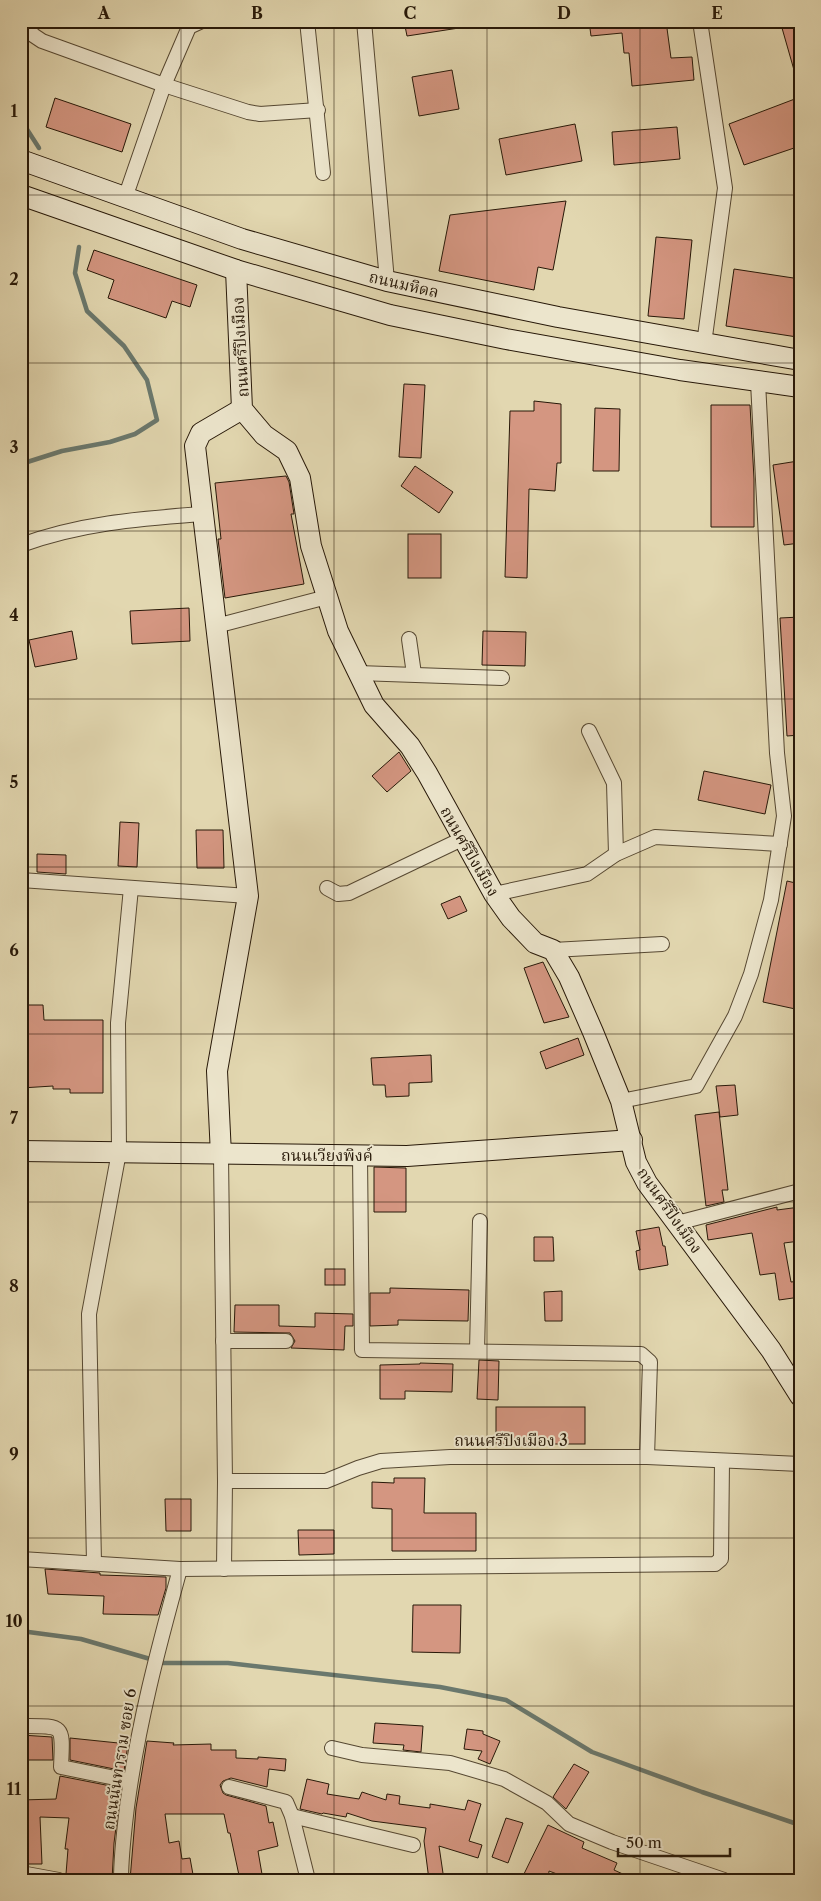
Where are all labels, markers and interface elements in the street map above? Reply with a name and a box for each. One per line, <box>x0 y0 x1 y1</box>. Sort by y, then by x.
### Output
text: A <box>97 3 111 23</box>
text: B <box>251 3 263 23</box>
text: C <box>404 3 416 23</box>
text: D <box>557 3 571 23</box>
text: E <box>711 3 723 23</box>
text: 1 <box>10 101 18 121</box>
street label: ถนนมหิดล <box>367 266 441 302</box>
text: 2 <box>9 269 19 289</box>
street label: ถนนศรีปิงเมือง <box>227 296 253 398</box>
text: 3 <box>9 437 19 457</box>
text: 4 <box>9 605 19 625</box>
text: 5 <box>10 772 19 792</box>
street label: ถนนศรีปิงเมือง <box>436 802 504 900</box>
text: 6 <box>9 940 19 960</box>
text: 7 <box>10 1108 19 1128</box>
street label: ถนนเวียงพิงค์ <box>281 1145 373 1165</box>
street label: ถนนศรีปิงเมือง <box>633 1163 707 1257</box>
text: 8 <box>9 1276 19 1296</box>
street label: ถนนศรีปิงเมือง 3 <box>454 1430 568 1450</box>
text: 9 <box>9 1444 19 1464</box>
text: 10 <box>5 1611 23 1631</box>
street label: ถนนนันทาราม ซอย 6 <box>98 1687 140 1831</box>
text: 11 <box>7 1779 22 1799</box>
scale bar <box>618 1826 731 1858</box>
text: 50 m <box>626 1833 662 1852</box>

